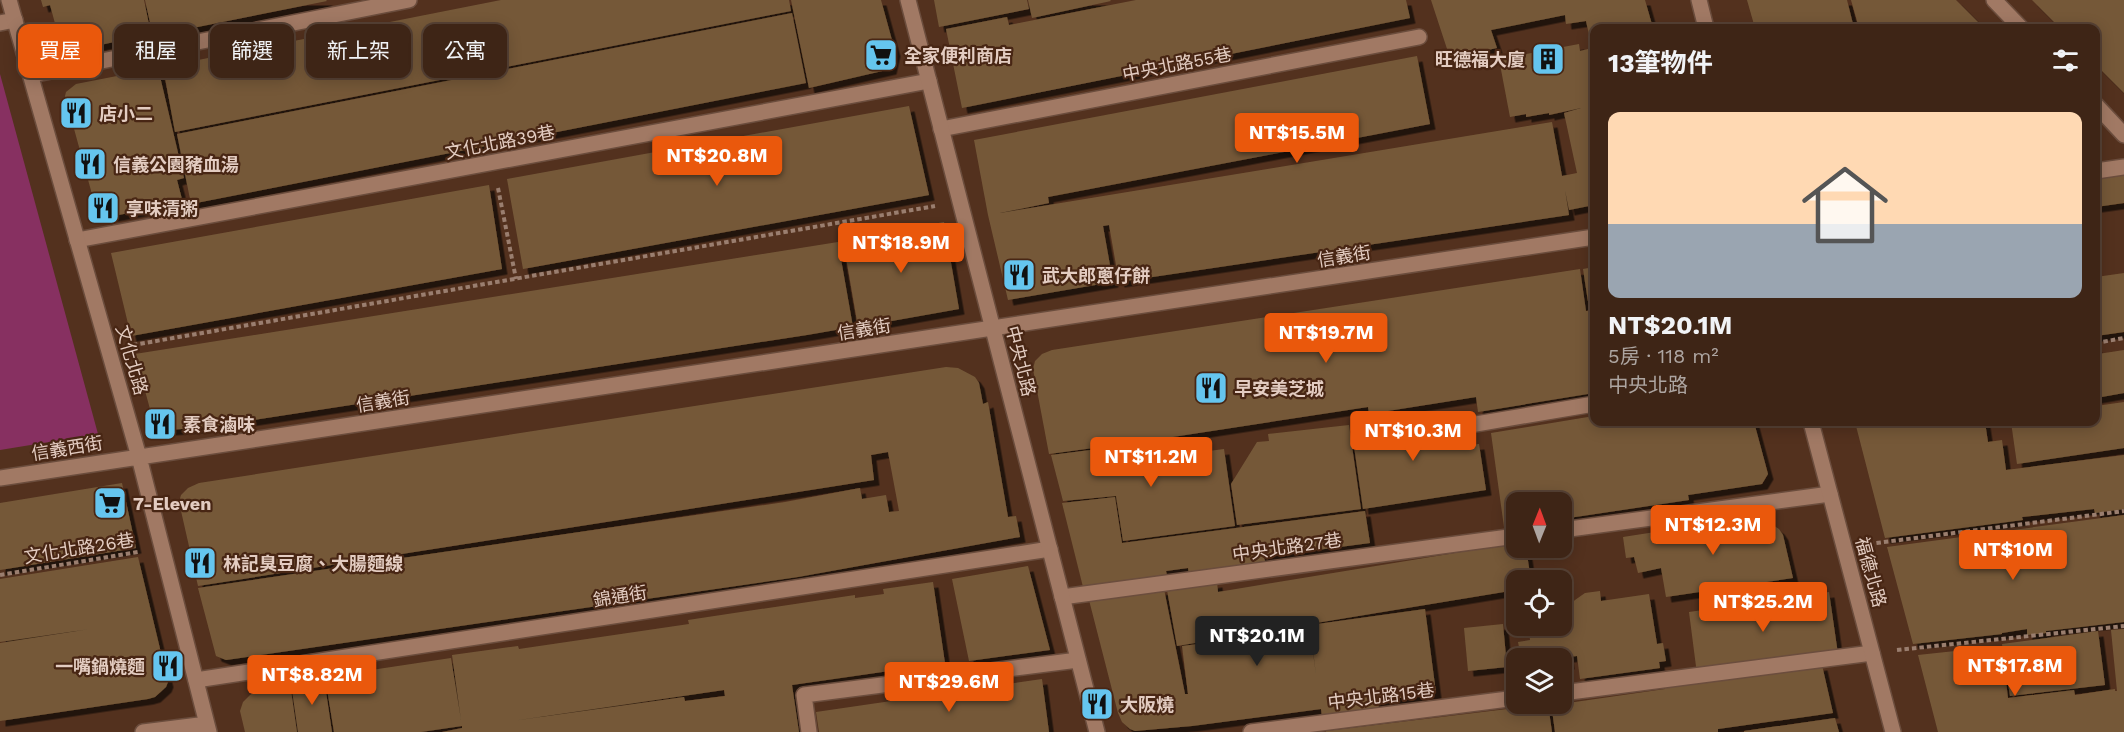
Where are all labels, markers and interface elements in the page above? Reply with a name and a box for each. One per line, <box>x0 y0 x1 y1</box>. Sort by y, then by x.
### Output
chip: 買屋 <box>18 24 102 78</box>
chip: 租屋 <box>114 24 198 78</box>
chip: 篩選 <box>210 24 294 78</box>
chip: 新上架 <box>306 24 411 78</box>
chip: 公寓 <box>423 24 507 78</box>
supermarket icon: 全家便利商店 <box>863 37 899 73</box>
building icon: 旺德福大廈 <box>1530 41 1566 77</box>
street label: 中央北路55巷 <box>1121 43 1233 85</box>
icon: filters <box>2049 44 2082 77</box>
place label: 全家便利商店 <box>904 45 1012 66</box>
text: 13筆物件 <box>1608 48 1713 78</box>
place label: 旺德福大廈 <box>1435 49 1525 70</box>
restaurant icon: 店小二 <box>58 95 94 131</box>
place label: 店小二 <box>99 103 153 124</box>
pin: NT$15.5M <box>1235 113 1359 164</box>
text: NT$15.5M <box>1249 120 1345 144</box>
street label: 文化北路39巷 <box>443 121 557 163</box>
pin: NT$20.8M <box>655 136 779 187</box>
text: NT$20.8M <box>666 143 768 167</box>
restaurant icon: 信義公園豬血湯 <box>72 146 108 182</box>
icon: home <box>1791 151 1899 259</box>
place label: 信義公園豬血湯 <box>113 154 239 175</box>
restaurant icon: 享味清粥 <box>85 190 121 226</box>
place label: 享味清粥 <box>126 198 198 219</box>
pin: NT$18.9M <box>839 223 963 274</box>
text: NT$18.9M <box>852 230 950 254</box>
street label: 信義街 <box>1316 241 1372 271</box>
restaurant icon: 武大郎蔥仔餅 <box>1001 257 1037 293</box>
place label: 武大郎蔥仔餅 <box>1042 265 1150 286</box>
text: NT$20.1M <box>1608 310 1732 340</box>
pin: NT$19.7M <box>1264 313 1388 364</box>
street label: 信義街 <box>836 314 892 344</box>
text: NT$19.7M <box>1278 320 1374 344</box>
street label: 文化北路 <box>112 323 152 397</box>
street label: 中央北路 <box>1002 324 1040 398</box>
text: 5房 · 118 m² <box>1608 344 1719 368</box>
restaurant icon: 早安美芝城 <box>1193 370 1229 406</box>
text: 中央北路 <box>1608 373 1688 397</box>
place label: 早安美芝城 <box>1234 378 1324 399</box>
street label: 信義街 <box>355 386 411 416</box>
restaurant icon: 素食滷味 <box>142 406 178 442</box>
pin: NT$10.3M <box>1351 411 1475 462</box>
place label: 素食滷味 <box>183 414 255 435</box>
text: NT$10.3M <box>1364 418 1462 442</box>
street label: 信義西街 <box>30 432 104 464</box>
pin: NT$11.2M <box>1089 437 1213 488</box>
text: NT$11.2M <box>1104 444 1198 468</box>
supermarket icon: 7-Eleven <box>92 485 128 521</box>
north arrow <box>1506 492 1572 558</box>
map controls <box>1506 492 1572 714</box>
place label: 7-Eleven <box>133 493 211 514</box>
pin: NT$12.3M <box>1651 505 1775 556</box>
text: NT$12.3M <box>1665 512 1761 536</box>
street label: 文化北路26巷 <box>22 529 136 567</box>
street label: 中央北路27巷 <box>1231 529 1343 565</box>
pin: NT$10M <box>1964 530 2062 581</box>
street label: 福德北路 <box>1852 535 1890 609</box>
text: NT$10M <box>1973 537 2053 561</box>
restaurant icon: 林記臭豆腐、大腸麵線 <box>182 545 218 581</box>
place label: 林記臭豆腐、大腸麵線 <box>223 553 403 574</box>
button: locate <box>1506 570 1572 636</box>
street label: 錦通街 <box>592 581 648 611</box>
pin: NT$25.2M <box>1701 582 1825 633</box>
text: NT$25.2M <box>1713 589 1813 613</box>
pin: NT$20.1M <box>1195 616 1319 667</box>
text: NT$20.1M <box>1209 623 1305 647</box>
pin: NT$17.8M <box>1953 646 2077 697</box>
restaurant icon: 一嘴鍋燒麵 <box>150 648 186 684</box>
button: layers <box>1506 648 1572 714</box>
text: NT$17.8M <box>1967 653 2063 677</box>
pin: NT$8.82M <box>250 655 374 706</box>
place label: 一嘴鍋燒麵 <box>55 656 145 677</box>
text: NT$8.82M <box>261 662 363 686</box>
pin: NT$29.6M <box>887 662 1011 713</box>
text: NT$29.6M <box>899 669 999 693</box>
street label: 中央北路15巷 <box>1326 679 1436 713</box>
restaurant icon: 大阪燒 <box>1079 686 1115 722</box>
place label: 大阪燒 <box>1120 694 1174 715</box>

